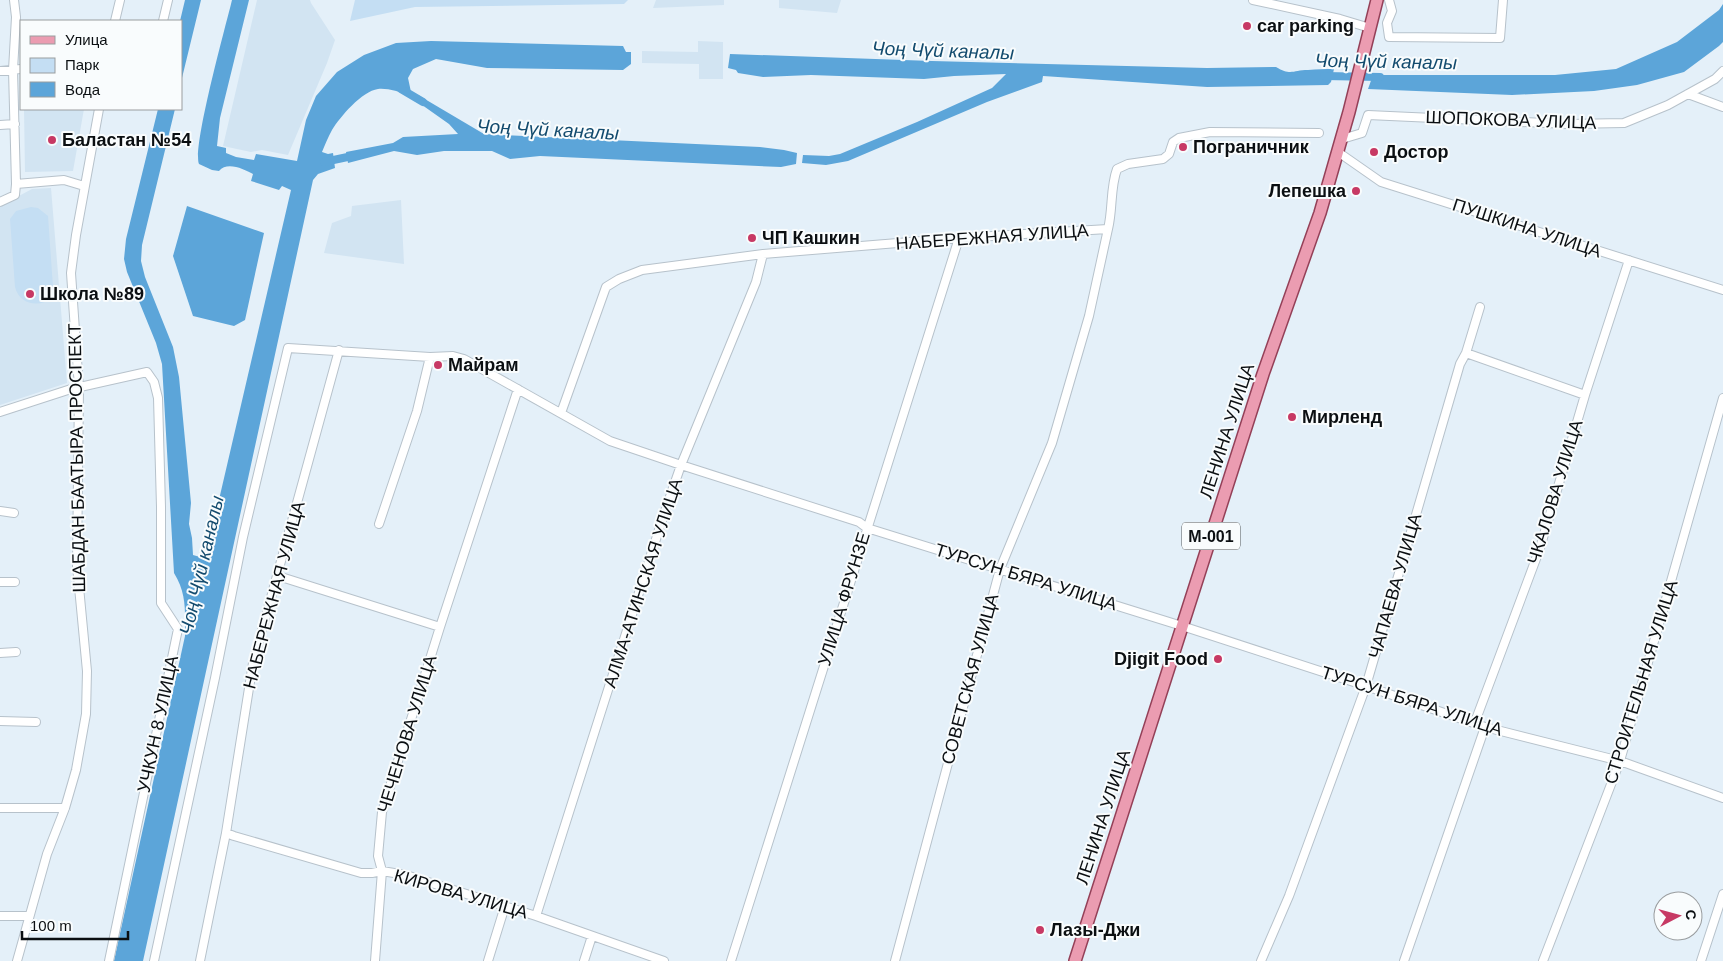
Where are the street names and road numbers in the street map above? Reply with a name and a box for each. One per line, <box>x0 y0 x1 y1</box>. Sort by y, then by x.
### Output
street label: ШОПОКОВА УЛИЦА <box>1425 107 1597 133</box>
street label: ПУШКИНА УЛИЦА <box>1450 195 1604 261</box>
street label: НАБЕРЕЖНАЯ УЛИЦА <box>895 220 1089 254</box>
street label: ШАБДАН БААТЫРА ПРОСПЕКТ <box>65 323 89 593</box>
street label: ЛЕНИНА УЛИЦА <box>1196 361 1258 501</box>
street label: ЧКАЛОВА УЛИЦА <box>1524 417 1586 567</box>
street label: АЛМА-АТИНСКАЯ УЛИЦА <box>600 476 686 690</box>
street label: НАБЕРЕЖНАЯ УЛИЦА <box>239 499 309 691</box>
street label: ЧАПАЕВА УЛИЦА <box>1365 511 1425 661</box>
road number: М-001 <box>1182 522 1240 550</box>
street label: УЛИЦА ФРУНЗЕ <box>814 530 874 668</box>
street label: ТУРСУН БЯРА УЛИЦА <box>933 540 1119 614</box>
street label: СТРОИТЕЛЬНАЯ УЛИЦА <box>1600 577 1682 787</box>
street label: СОВЕТСКАЯ УЛИЦА <box>938 591 1002 767</box>
street label: ЧЕЧЕНОВА УЛИЦА <box>373 652 441 816</box>
street label: УЧКУН 8 УЛИЦА <box>134 654 182 794</box>
street label: ТУРСУН БЯРА УЛИЦА <box>1319 662 1505 740</box>
street label: ЛЕНИНА УЛИЦА <box>1072 747 1134 887</box>
street label: КИРОВА УЛИЦА <box>392 865 530 923</box>

